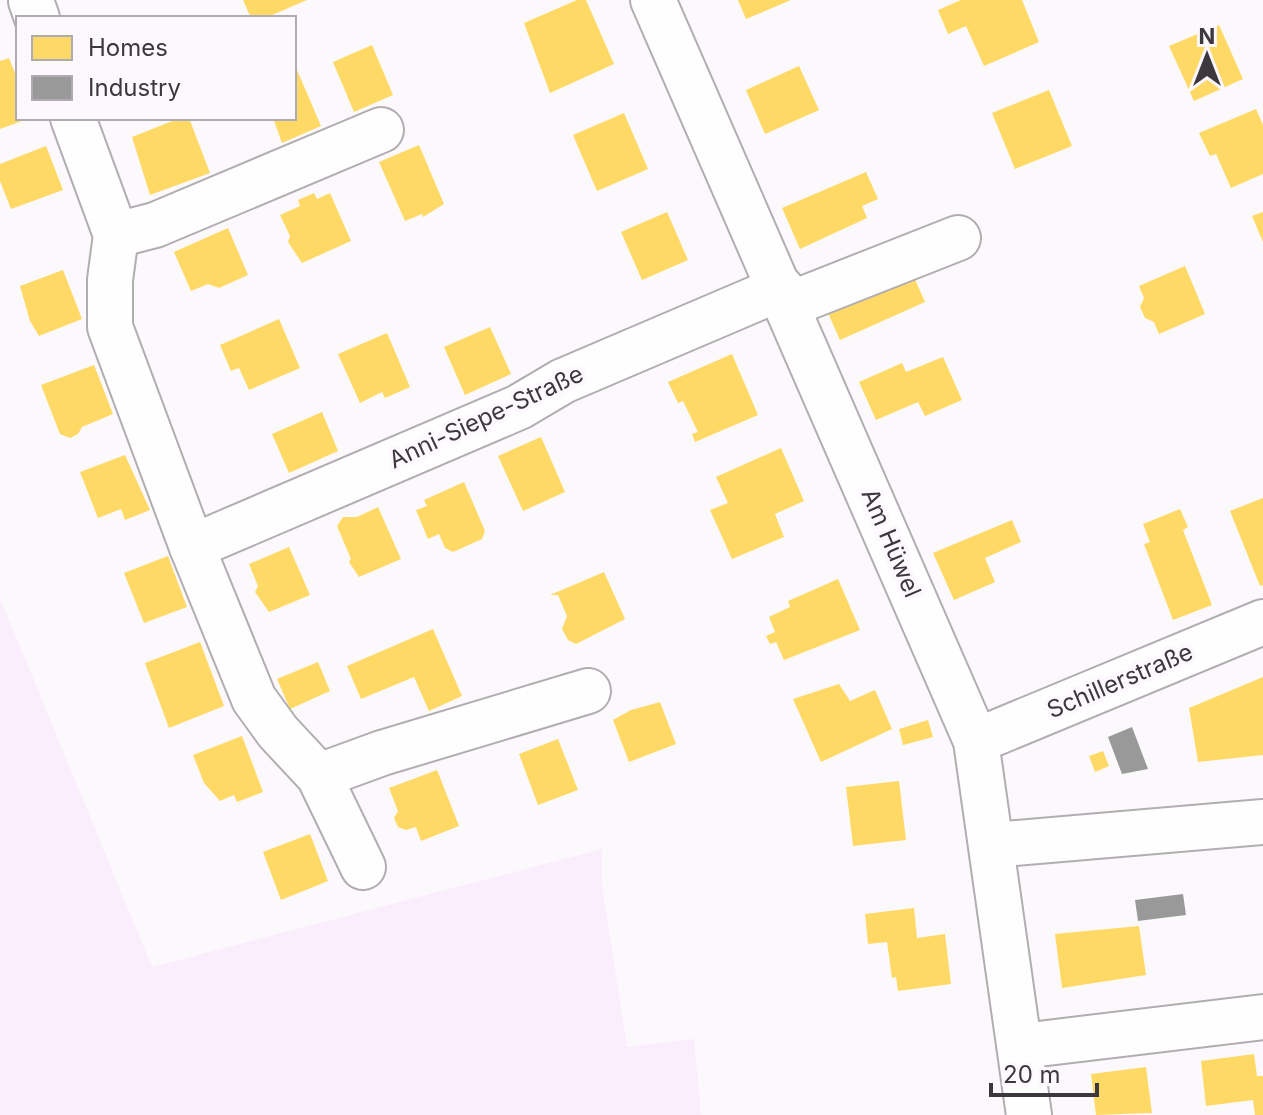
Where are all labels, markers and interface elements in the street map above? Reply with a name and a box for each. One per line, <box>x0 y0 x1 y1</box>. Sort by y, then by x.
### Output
legend <box>16 16 296 120</box>
north arrow <box>1167 16 1247 96</box>
text: N <box>1199 23 1215 49</box>
text: Homes <box>88 33 168 62</box>
text: Industry <box>88 73 181 102</box>
street label: Anni-Siepe-Straße <box>384 359 588 474</box>
street label: Am Hüwel <box>856 484 927 602</box>
street label: Schillerstraße <box>1043 637 1197 724</box>
scale bar <box>991 1047 1097 1097</box>
text: 20 m <box>1003 1060 1061 1089</box>

